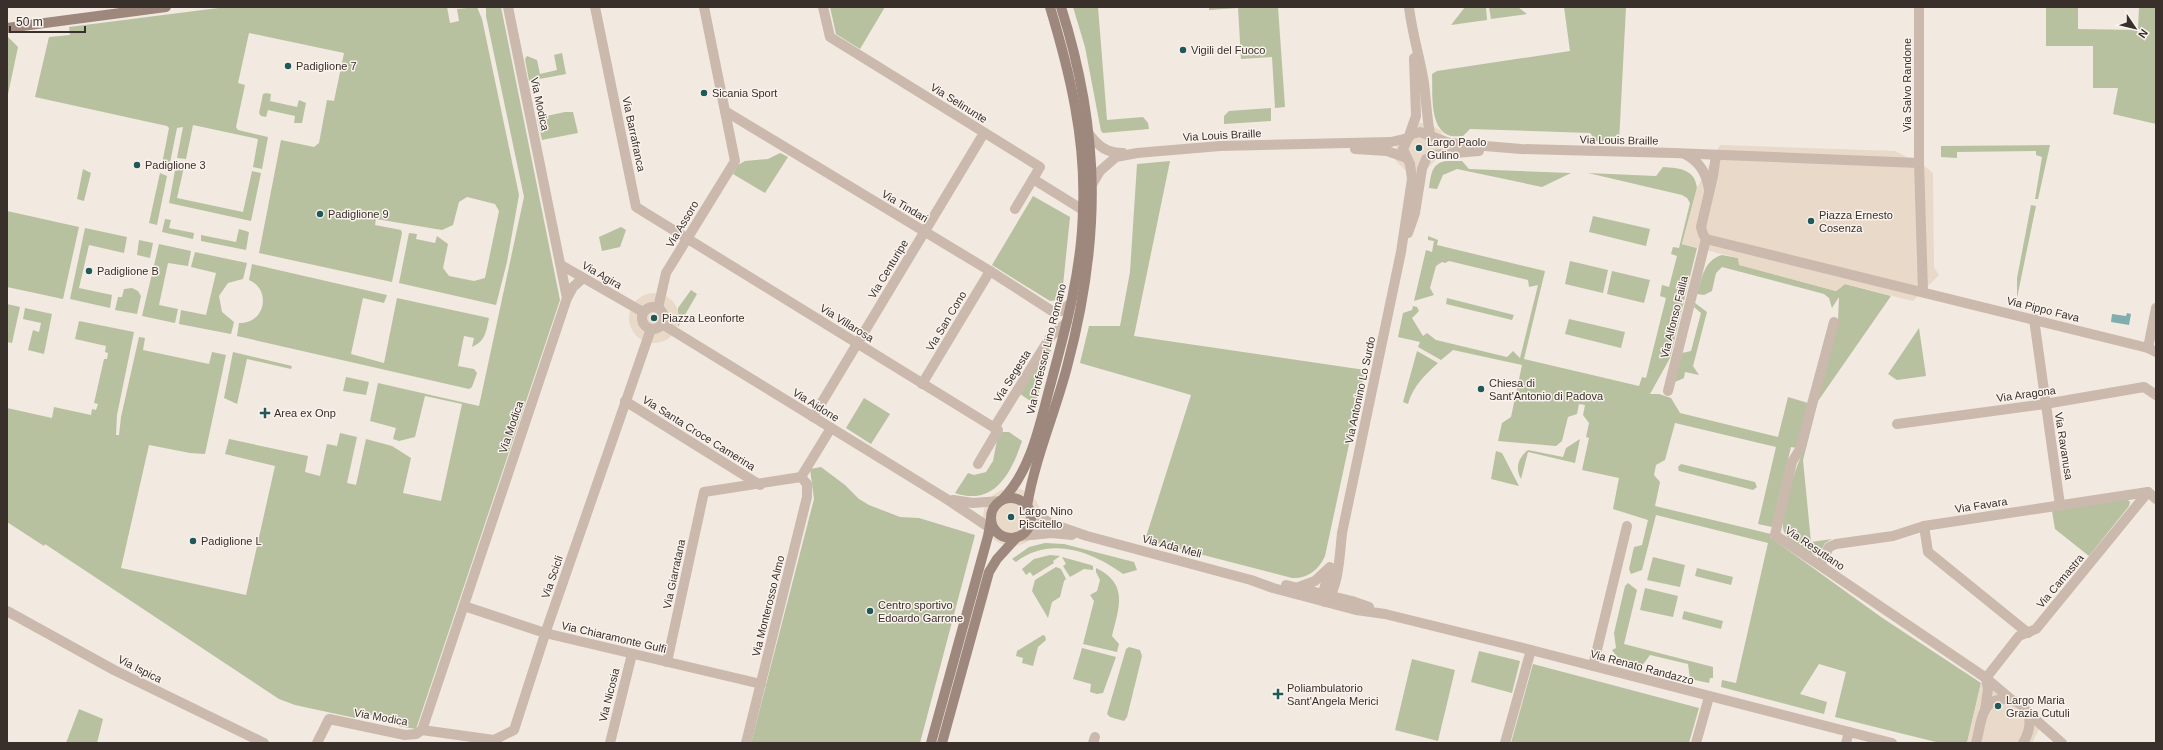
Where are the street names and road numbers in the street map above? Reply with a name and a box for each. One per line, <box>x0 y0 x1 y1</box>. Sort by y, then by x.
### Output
street label: Via Salvo Randone <box>1901 38 1913 132</box>
street label: Via Modica <box>528 76 552 133</box>
street label: Via Selinunte <box>928 81 990 125</box>
street label: Via Barrafranca <box>620 95 648 173</box>
street label: Via Louis Braille <box>1182 127 1262 143</box>
street label: Via Louis Braille <box>1580 133 1658 147</box>
street label: Via Tindari <box>880 188 930 224</box>
street label: Via Assoro <box>663 198 701 250</box>
street label: Via Centuripe <box>866 237 910 301</box>
street label: Via Agira <box>580 259 625 292</box>
street label: Via Alfonso Failla <box>1658 274 1690 359</box>
street label: Via Professor Lino Romano <box>1024 282 1068 416</box>
street label: Via San Cono <box>923 289 969 353</box>
street label: Via Pippo Fava <box>2005 294 2081 324</box>
street label: Via Villarosa <box>818 302 877 345</box>
street label: Via Antonino Lo Surdo <box>1343 335 1377 445</box>
street label: Via Segesta <box>991 347 1033 404</box>
street label: Via Aragona <box>1996 384 2057 404</box>
street label: Via Aidone <box>791 386 841 424</box>
street label: Via Santa Croce Camerina <box>640 393 758 473</box>
street label: Via Modica <box>497 399 526 455</box>
street label: Via Ravanusa <box>2053 411 2075 482</box>
street label: Via Favara <box>1954 495 2009 515</box>
street label: Via Resuttano <box>1783 524 1847 572</box>
street label: Via Ada Meli <box>1141 532 1203 560</box>
street label: Via Giarratana <box>661 537 687 610</box>
street label: Via Camastra <box>2034 551 2087 610</box>
street label: Via Scicli <box>539 554 565 600</box>
street label: Via Monterosso Almo <box>750 554 786 658</box>
street label: Via Chiaramonte Gulfi <box>560 619 668 655</box>
street label: Via Renato Randazzo <box>1589 647 1695 687</box>
street label: Via Ispica <box>116 653 165 686</box>
street label: Via Nicosia <box>597 666 622 723</box>
street label: Via Modica <box>353 706 410 728</box>

